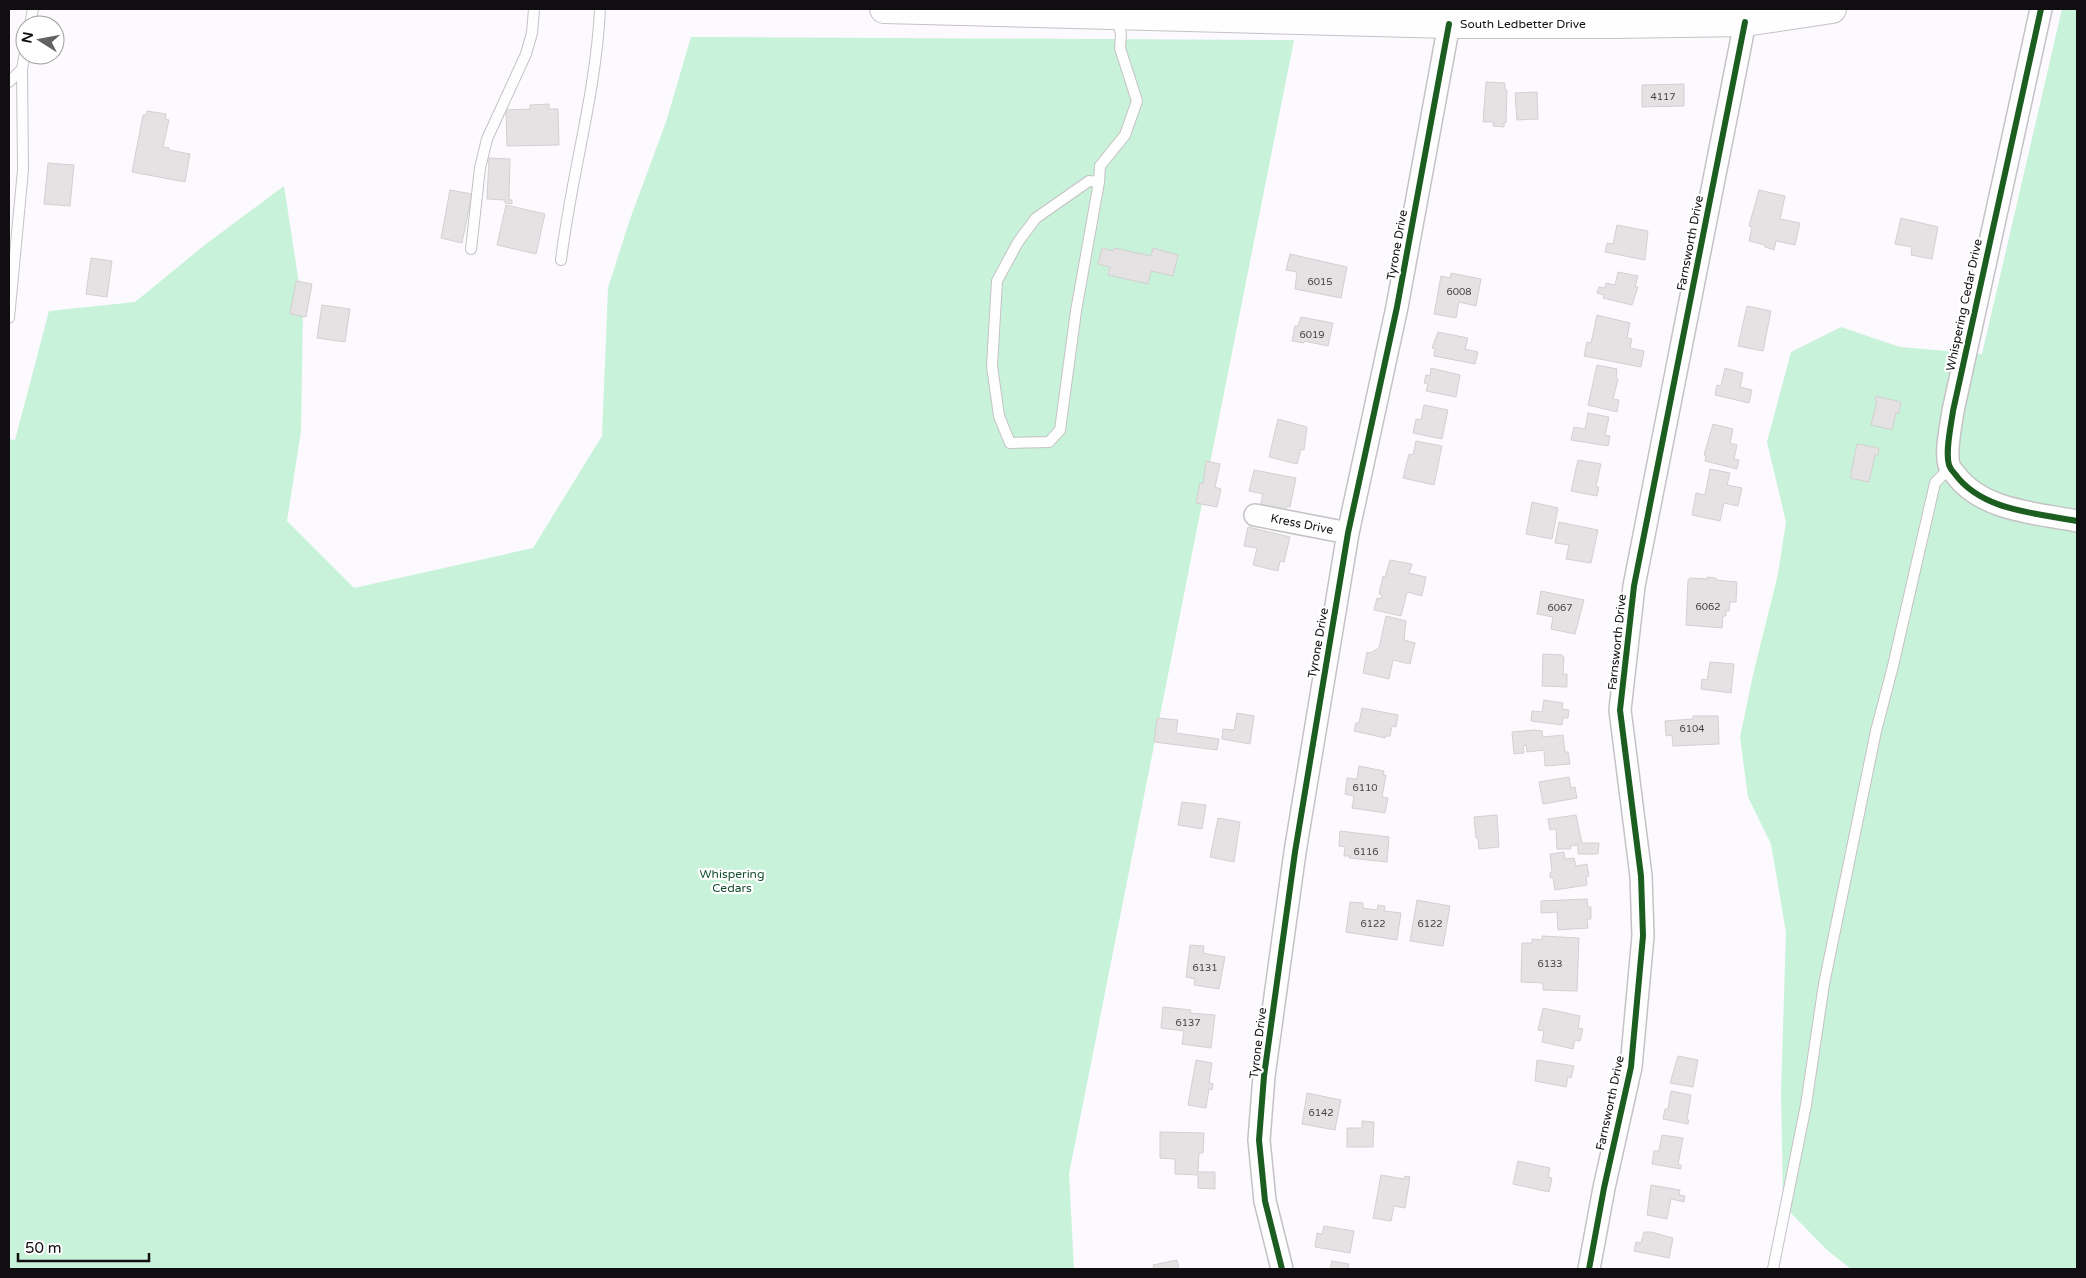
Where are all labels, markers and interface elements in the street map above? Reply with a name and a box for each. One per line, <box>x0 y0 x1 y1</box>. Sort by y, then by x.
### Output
north arrow <box>15 15 65 65</box>
street label: South Ledbetter Drive <box>1460 17 1586 31</box>
text: N <box>18 30 37 45</box>
house number: 4117 <box>1650 91 1676 103</box>
street label: Farnsworth Drive <box>1674 194 1706 292</box>
street label: Tyrone Drive <box>1384 208 1410 281</box>
street label: Whispering Cedar Drive <box>1943 237 1985 372</box>
house number: 6015 <box>1307 276 1333 288</box>
house number: 6008 <box>1446 286 1472 298</box>
house number: 6019 <box>1299 329 1325 341</box>
street label: Kress Drive <box>1270 511 1335 537</box>
street label: Farnsworth Drive <box>1605 593 1629 691</box>
house number: 6062 <box>1695 601 1721 613</box>
house number: 6067 <box>1547 602 1573 614</box>
street label: Tyrone Drive <box>1305 606 1331 679</box>
house number: 6104 <box>1679 723 1705 735</box>
house number: 6110 <box>1352 782 1378 794</box>
house number: 6116 <box>1353 846 1379 858</box>
park label: Whispering Cedars <box>699 867 765 895</box>
house number: 6122 <box>1360 918 1386 930</box>
house number: 6122 <box>1417 918 1443 930</box>
house number: 6133 <box>1537 958 1563 970</box>
house number: 6131 <box>1192 962 1218 974</box>
street label: Tyrone Drive <box>1247 1007 1269 1079</box>
house number: 6137 <box>1175 1017 1201 1029</box>
street label: Farnsworth Drive <box>1593 1054 1627 1152</box>
house number: 6142 <box>1308 1107 1334 1119</box>
scale bar <box>18 1230 149 1262</box>
text: 50 m <box>25 1239 62 1257</box>

